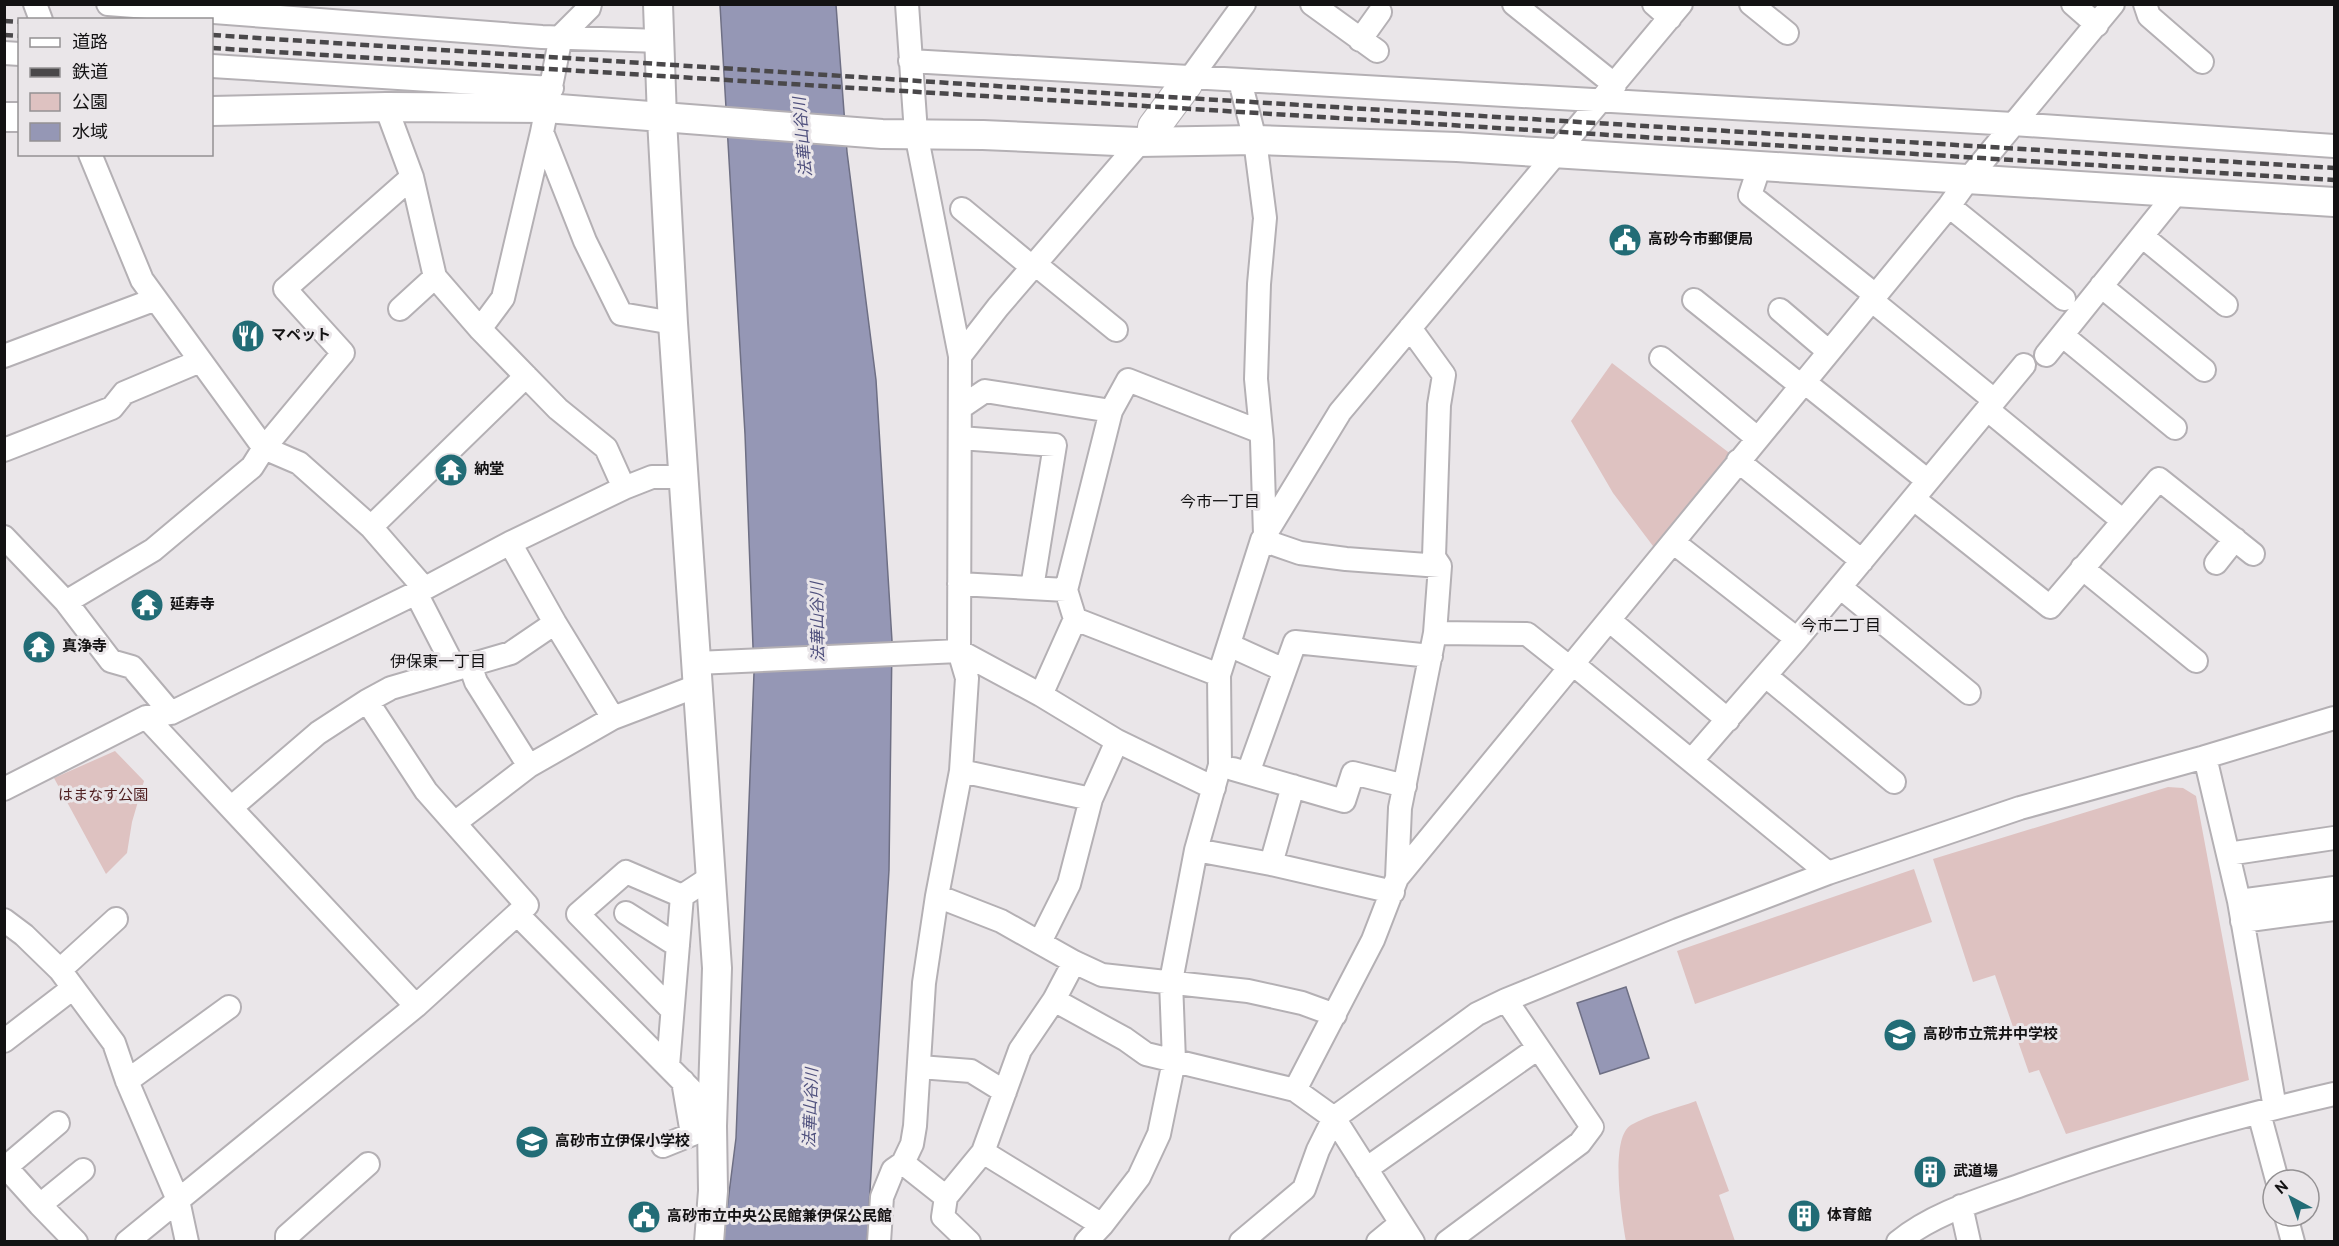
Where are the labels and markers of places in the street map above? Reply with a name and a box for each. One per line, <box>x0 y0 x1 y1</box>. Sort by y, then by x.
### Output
public building icon: 高砂今市郵便局 <box>1607 222 1643 258</box>
place label: 高砂今市郵便局 <box>1648 231 1753 250</box>
restaurant icon: マペット <box>230 318 266 354</box>
place label: マペット <box>271 327 331 346</box>
temple icon: 納堂 <box>433 452 469 488</box>
place label: 納堂 <box>474 461 504 480</box>
temple icon: 延寿寺 <box>129 587 165 623</box>
place label: 延寿寺 <box>170 596 215 615</box>
temple icon: 真浄寺 <box>21 629 57 665</box>
place label: 真浄寺 <box>62 638 107 657</box>
school or university icon: 高砂市立荒井中学校 <box>1882 1017 1918 1053</box>
place label: 高砂市立荒井中学校 <box>1923 1025 2058 1045</box>
school or university icon: 高砂市立伊保小学校 <box>514 1124 550 1160</box>
place label: 高砂市立伊保小学校 <box>555 1133 690 1152</box>
building icon: 武道場 <box>1912 1154 1948 1190</box>
place label: 武道場 <box>1953 1163 1998 1182</box>
building icon: 体育館 <box>1786 1198 1822 1234</box>
public building icon: 高砂市立中央公民館兼伊保公民館 <box>626 1199 662 1235</box>
place label: 体育館 <box>1827 1207 1872 1226</box>
place label: 高砂市立中央公民館兼伊保公民館 <box>667 1208 892 1227</box>

